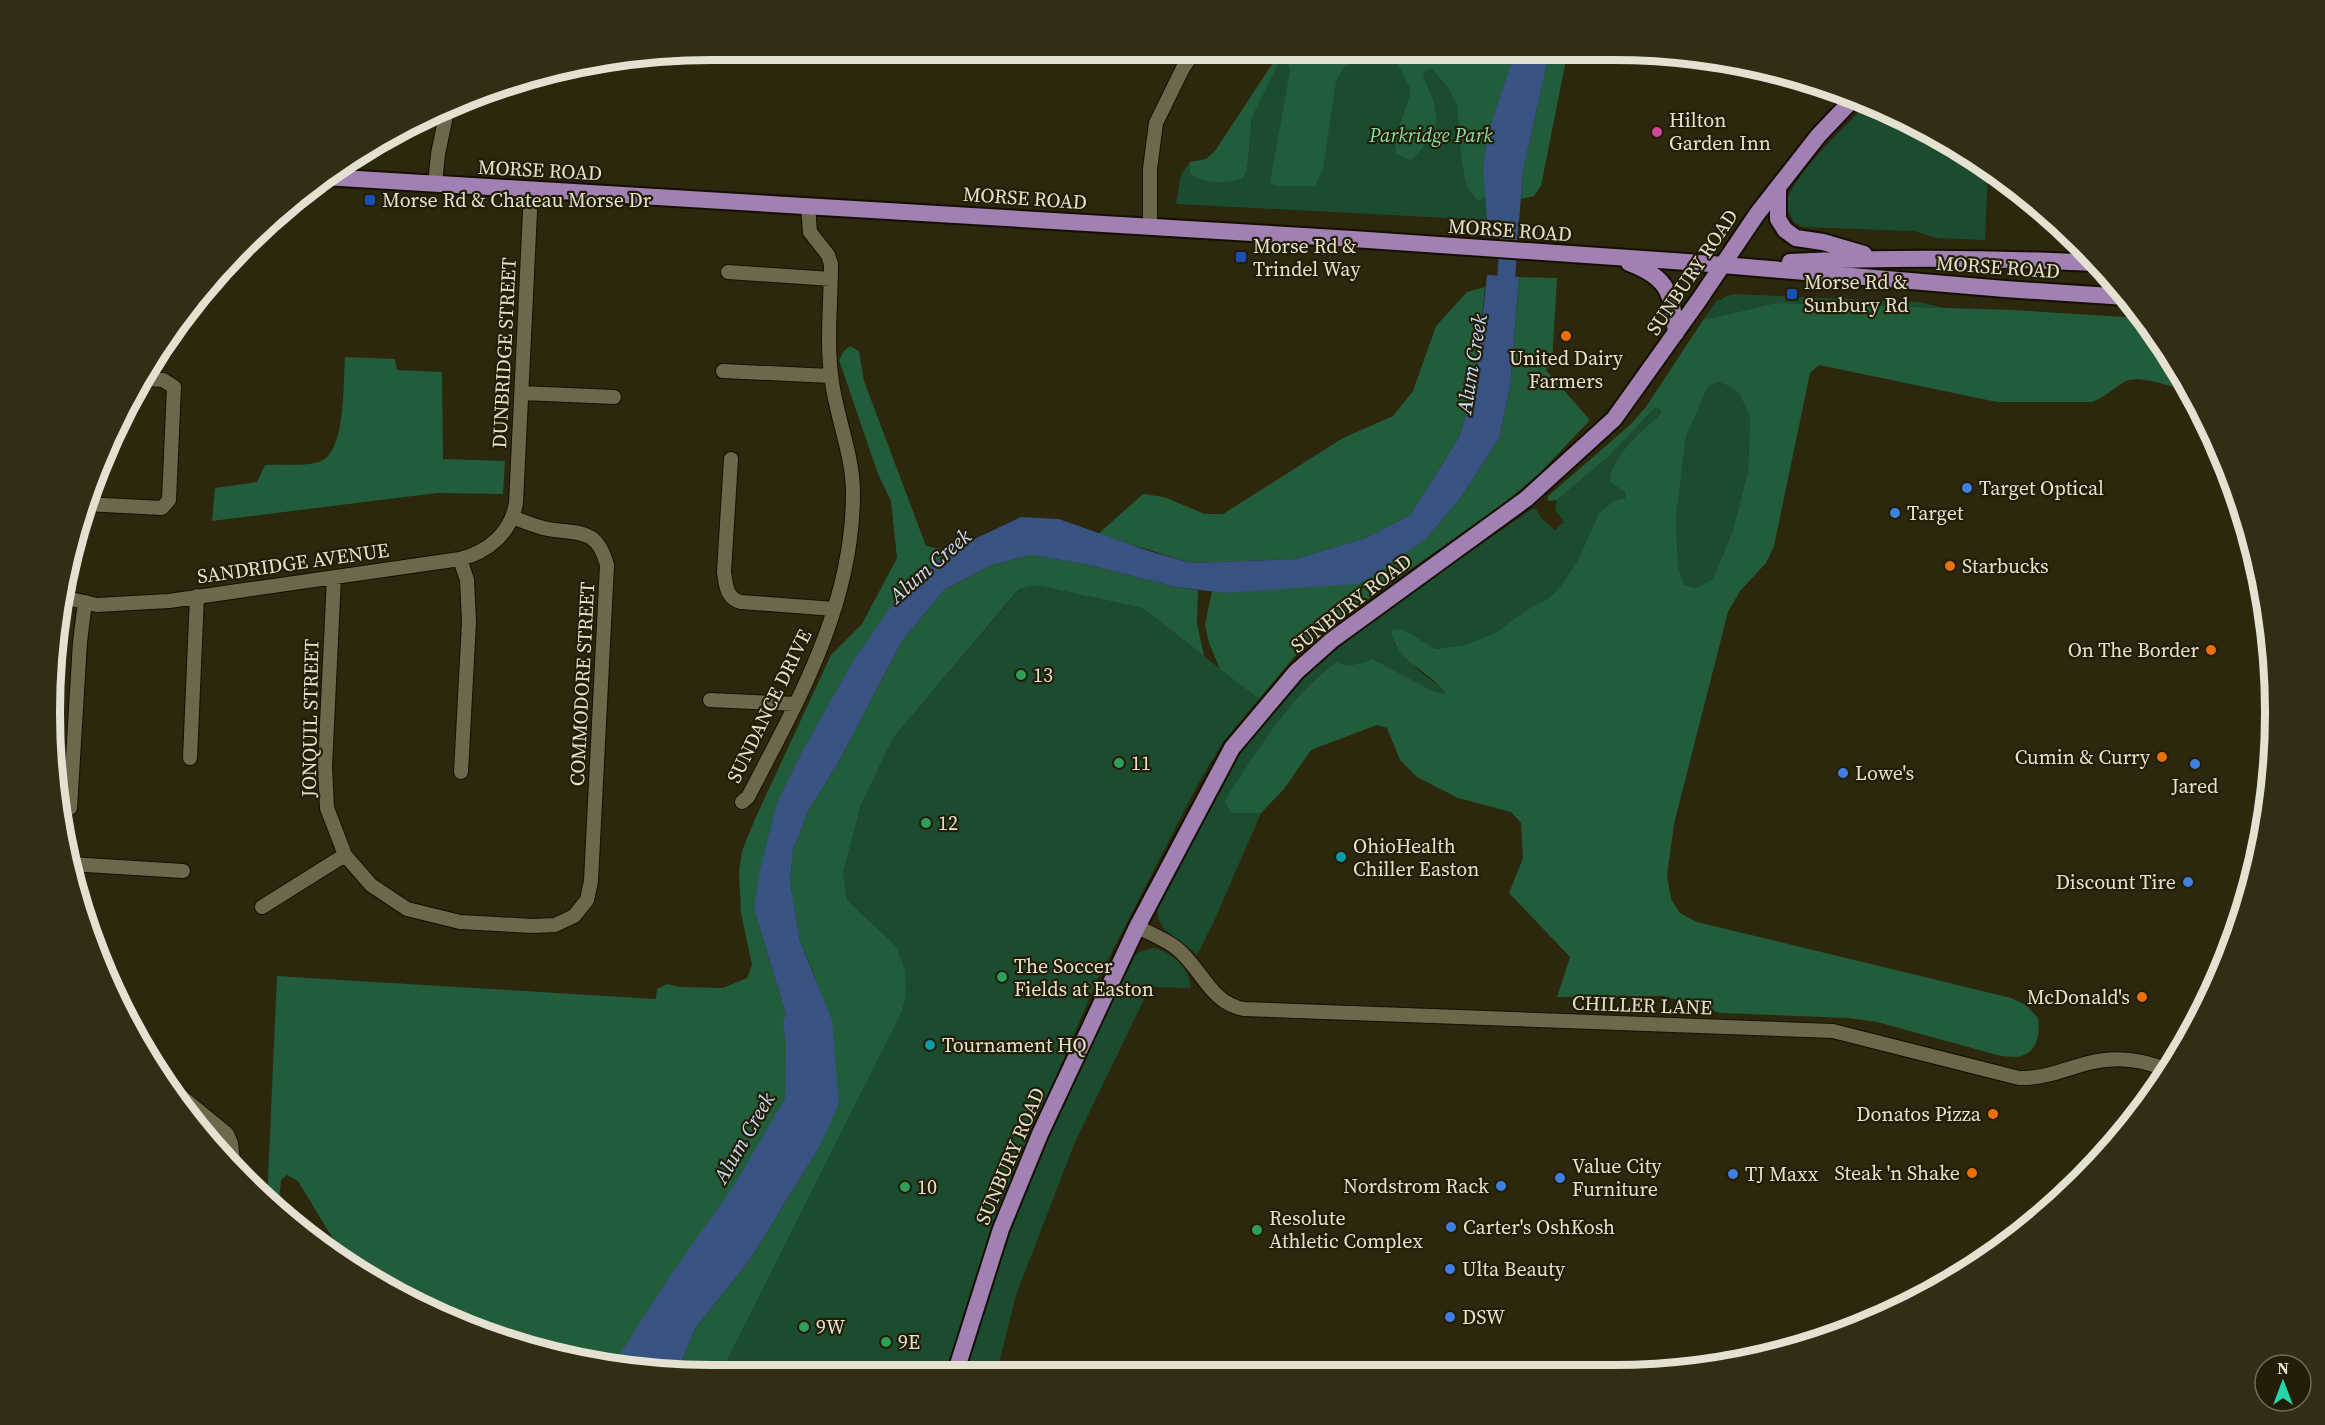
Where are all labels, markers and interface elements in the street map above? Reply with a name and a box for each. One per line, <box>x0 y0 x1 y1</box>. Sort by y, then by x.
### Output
place label: Hilton Garden Inn <box>1669 106 1771 157</box>
park label: Parkridge Park <box>1368 121 1493 149</box>
marker: Hilton Garden Inn <box>1650 125 1664 139</box>
street label: MORSE ROAD <box>477 153 603 187</box>
street label: MORSE ROAD <box>962 180 1088 216</box>
place label: Morse Rd & Chateau Morse Dr <box>382 186 652 214</box>
marker: Morse Rd & Chateau Morse Dr <box>363 193 377 207</box>
street label: SUNBURY ROAD <box>1639 203 1745 341</box>
street label: MORSE ROAD <box>1447 212 1573 248</box>
place label: Morse Rd & Trindel Way <box>1253 232 1361 283</box>
street label: MORSE ROAD <box>1935 249 2061 285</box>
marker: Morse Rd & Trindel Way <box>1234 250 1248 264</box>
street label: DUNBRIDGE STREET <box>485 257 523 449</box>
place label: Morse Rd & Sunbury Rd <box>1804 268 1909 319</box>
marker: Morse Rd & Sunbury Rd <box>1785 287 1799 301</box>
water label: Alum Creek <box>1449 312 1494 417</box>
marker: United Dairy Farmers <box>1559 329 1573 343</box>
place label: United Dairy Farmers <box>1509 344 1624 395</box>
place label: Target Optical <box>1979 474 2104 502</box>
marker: Target Optical <box>1960 481 1974 495</box>
place label: Target <box>1907 499 1964 527</box>
marker: Target <box>1888 506 1902 520</box>
water label: Alum Creek <box>881 522 977 610</box>
street label: SANDRIDGE AVENUE <box>195 536 391 590</box>
street label: SUNBURY ROAD <box>1285 547 1417 659</box>
place label: Starbucks <box>1962 552 2049 580</box>
marker: Starbucks <box>1943 559 1957 573</box>
street label: COMMODORE STREET <box>563 581 601 787</box>
street label: SUNDANCE DRIVE <box>720 624 818 788</box>
place label: On The Border <box>2068 636 2200 664</box>
street label: JONQUIL STREET <box>295 638 325 799</box>
marker: On The Border <box>2204 643 2218 657</box>
place label: 13 <box>1033 661 1053 689</box>
marker: 13 <box>1014 668 1028 682</box>
place label: Cumin & Curry <box>2015 743 2151 771</box>
place label: 11 <box>1131 749 1151 777</box>
marker: Cumin & Curry <box>2155 750 2169 764</box>
marker: 11 <box>1112 756 1126 770</box>
marker: Jared <box>2188 757 2202 771</box>
place label: Lowe's <box>1855 759 1914 787</box>
marker: Lowe's <box>1836 766 1850 780</box>
place label: Jared <box>2171 772 2219 800</box>
place label: 12 <box>938 809 958 837</box>
marker: 12 <box>919 816 933 830</box>
place label: OhioHealth Chiller Easton <box>1353 832 1479 883</box>
marker: OhioHealth Chiller Easton <box>1334 850 1348 864</box>
place label: Discount Tire <box>2056 868 2176 896</box>
marker: Discount Tire <box>2181 875 2195 889</box>
place label: The Soccer Fields at Easton <box>1014 952 1154 1003</box>
marker: The Soccer Fields at Easton <box>995 970 1009 984</box>
place label: McDonald's <box>2027 983 2130 1011</box>
street label: CHILLER LANE <box>1571 989 1713 1021</box>
marker: McDonald's <box>2135 990 2149 1004</box>
place label: Tournament HQ <box>942 1031 1087 1059</box>
marker: Tournament HQ <box>923 1038 937 1052</box>
street label: SUNBURY ROAD <box>968 1083 1052 1229</box>
water label: Alum Creek <box>705 1087 781 1189</box>
place label: Donatos Pizza <box>1856 1100 1982 1128</box>
marker: Donatos Pizza <box>1986 1107 2000 1121</box>
place label: Value City Furniture <box>1572 1152 1662 1203</box>
place label: Steak 'n Shake <box>1834 1159 1960 1187</box>
place label: TJ Maxx <box>1745 1160 1819 1188</box>
marker: Steak 'n Shake <box>1965 1166 1979 1180</box>
marker: TJ Maxx <box>1726 1167 1740 1181</box>
marker: Value City Furniture <box>1553 1171 1567 1185</box>
place label: Nordstrom Rack <box>1343 1172 1489 1200</box>
place label: 10 <box>917 1173 937 1201</box>
marker: Nordstrom Rack <box>1494 1179 1508 1193</box>
marker: 10 <box>898 1180 912 1194</box>
place label: Resolute Athletic Complex <box>1269 1204 1423 1255</box>
place label: Carter's OshKosh <box>1463 1213 1615 1241</box>
marker: Carter's OshKosh <box>1444 1220 1458 1234</box>
marker: Resolute Athletic Complex <box>1250 1223 1264 1237</box>
place label: Ulta Beauty <box>1462 1255 1566 1283</box>
marker: Ulta Beauty <box>1443 1262 1457 1276</box>
place label: DSW <box>1462 1303 1506 1331</box>
marker: DSW <box>1443 1310 1457 1324</box>
place label: 9W <box>816 1313 846 1341</box>
marker: 9W <box>797 1320 811 1334</box>
place label: 9E <box>898 1328 920 1356</box>
marker: 9E <box>879 1335 893 1349</box>
north arrow <box>2253 1353 2313 1413</box>
text: N <box>2277 1357 2289 1379</box>

